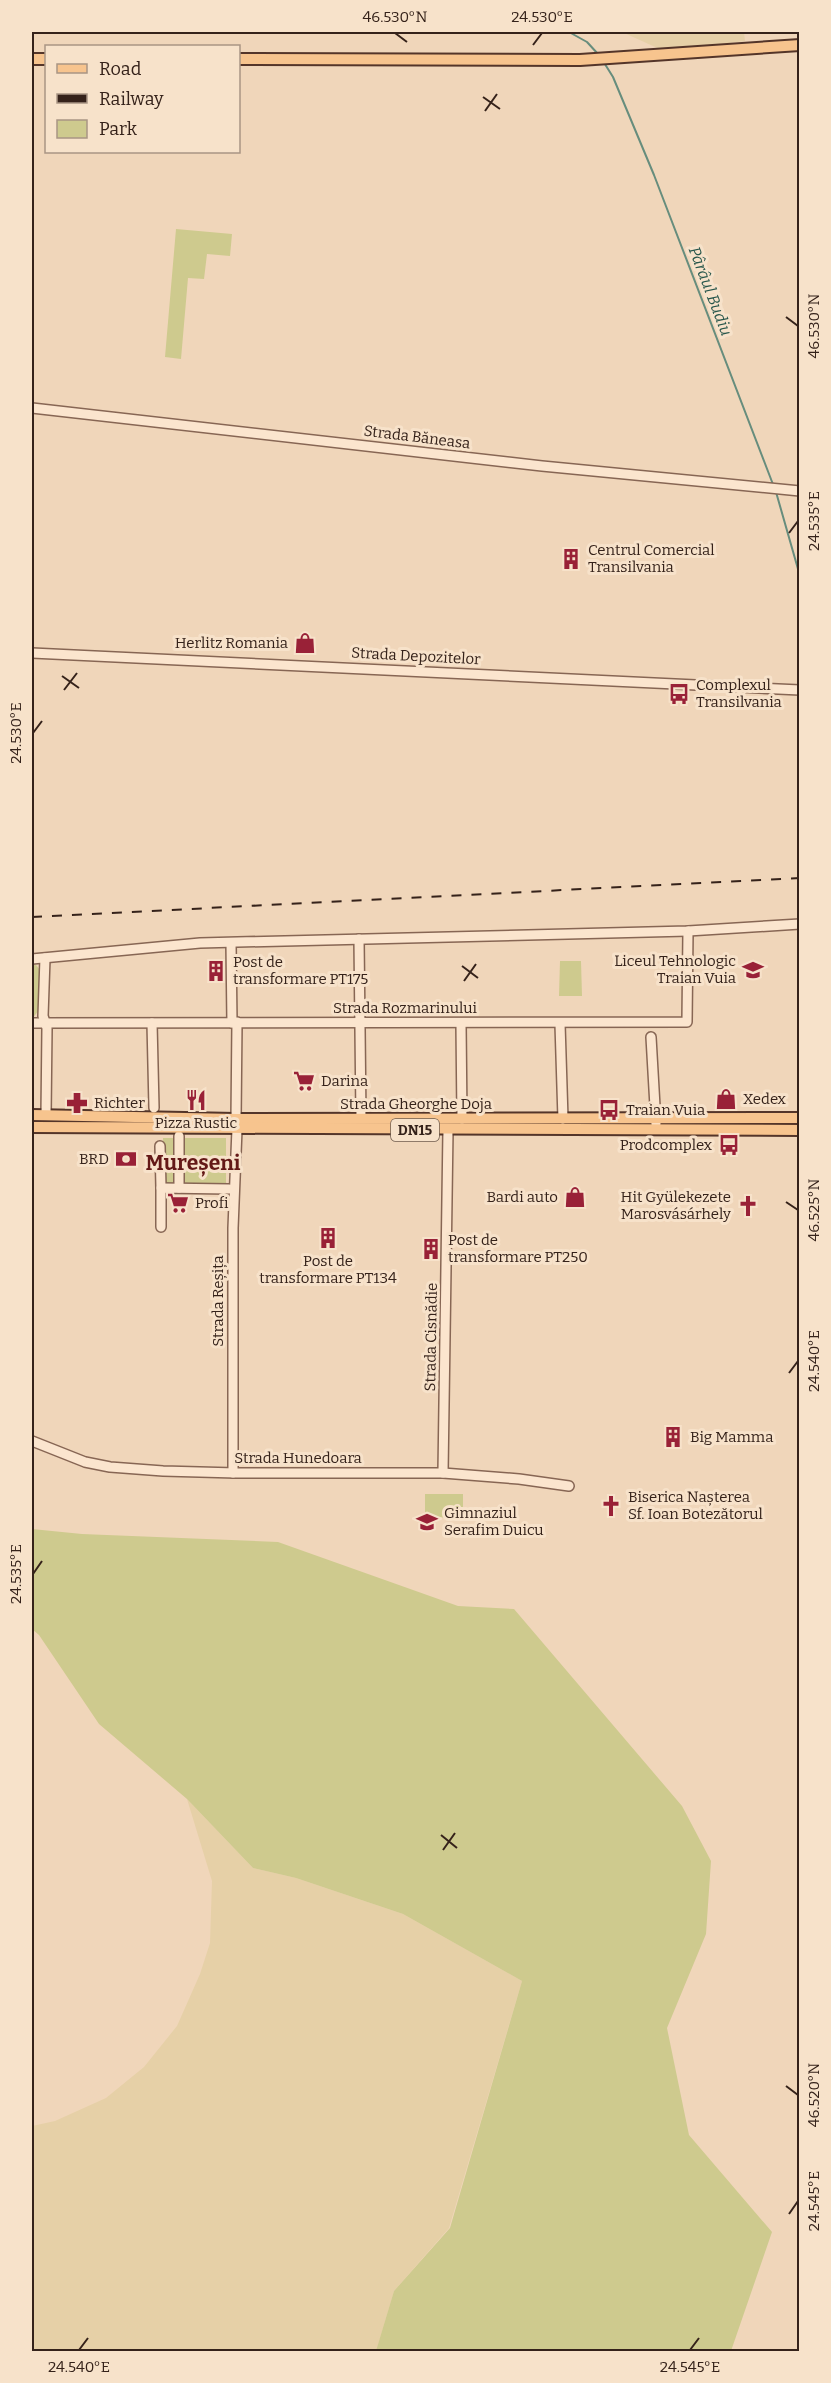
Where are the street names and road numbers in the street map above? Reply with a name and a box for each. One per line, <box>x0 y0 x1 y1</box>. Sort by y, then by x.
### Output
street label: Strada Băneasa <box>363 422 471 452</box>
street label: Strada Depozitelor <box>351 644 482 668</box>
street label: Strada Rozmarinului <box>333 999 478 1017</box>
street label: Strada Gheorghe Doja <box>340 1095 492 1113</box>
road number: DN15 <box>391 1119 439 1141</box>
street label: Strada Reșița <box>209 1255 228 1347</box>
street label: Strada Cisnădie <box>421 1283 441 1391</box>
street label: Strada Hunedoara <box>234 1449 362 1467</box>

